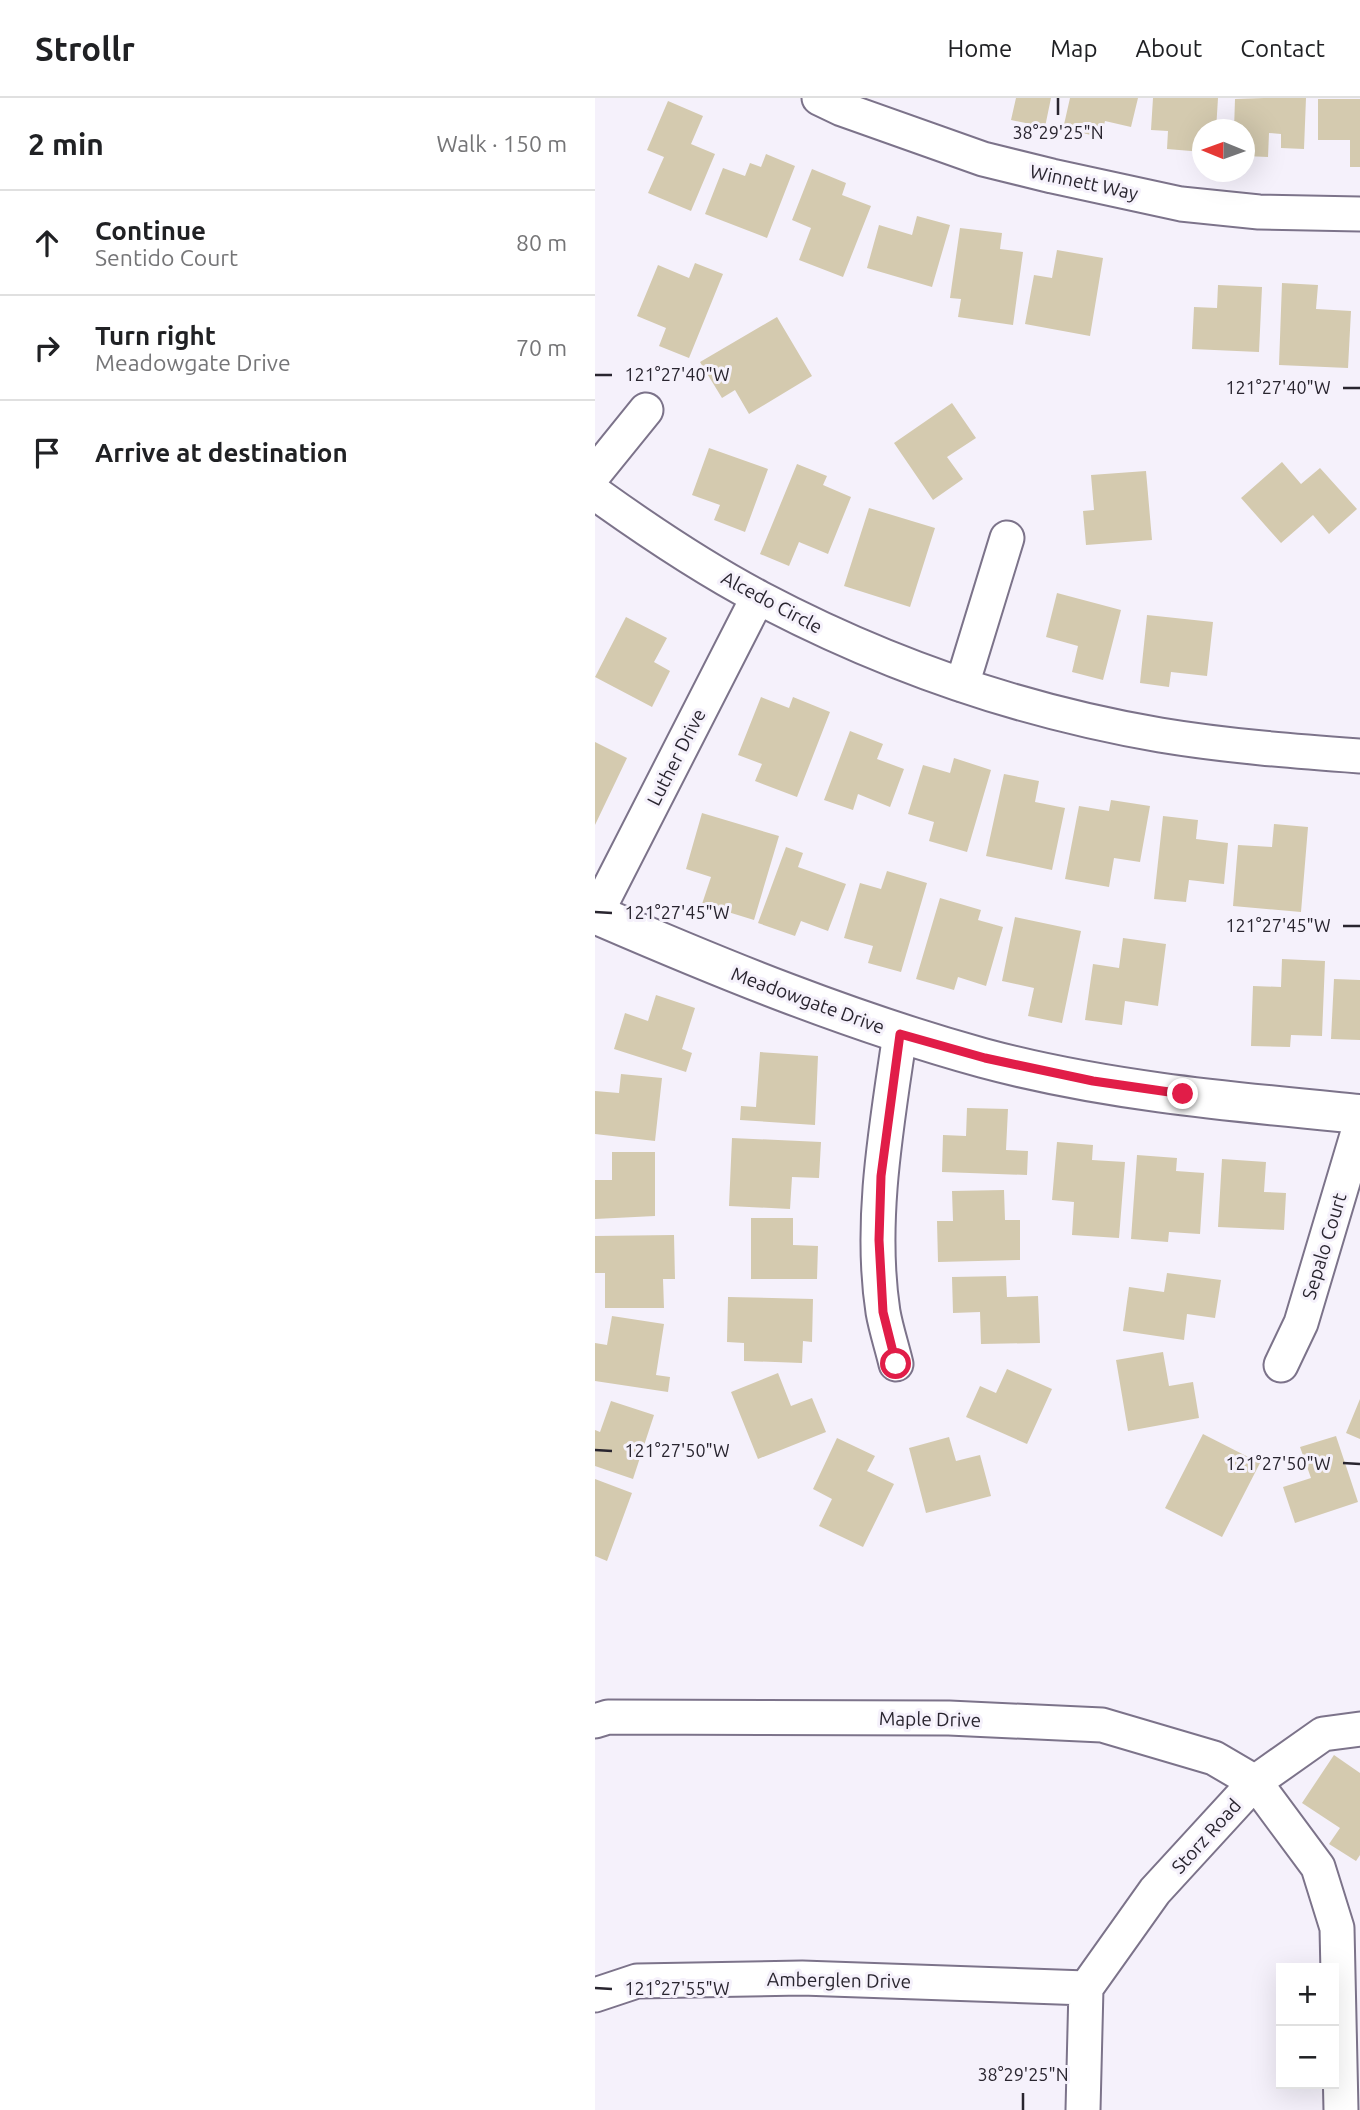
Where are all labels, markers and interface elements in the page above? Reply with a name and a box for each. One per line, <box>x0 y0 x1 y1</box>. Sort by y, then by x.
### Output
text: Strollr <box>35 30 135 67</box>
text: Home <box>947 35 1012 62</box>
text: Map <box>1050 35 1097 62</box>
text: About <box>1135 35 1202 62</box>
text: Contact <box>1240 35 1325 62</box>
north arrow <box>1192 119 1255 182</box>
text: 38°29'25"N <box>1012 122 1104 142</box>
text: 2 min <box>28 127 104 161</box>
text: Walk · 150 m <box>436 131 567 156</box>
street label: Winnett Way <box>1028 160 1140 204</box>
text: Continue <box>95 216 206 245</box>
icon: ahead <box>28 224 66 262</box>
text: 80 m <box>516 230 567 255</box>
text: Sentido Court <box>95 245 238 270</box>
text: Turn right <box>95 321 216 350</box>
icon: right <box>28 329 66 367</box>
text: 70 m <box>516 335 567 360</box>
text: Meadowgate Drive <box>95 350 291 375</box>
text: 121°27'40"W <box>624 364 730 384</box>
text: 121°27'40"W <box>1225 377 1331 397</box>
icon: arrive <box>28 434 66 472</box>
text: Arrive at destination <box>95 438 348 467</box>
street label: Alcedo Circle <box>718 566 826 638</box>
street label: Luther Drive <box>642 705 710 809</box>
text: 121°27'45"W <box>624 902 730 922</box>
text: 121°27'45"W <box>1225 915 1331 935</box>
street label: Meadowgate Drive <box>728 962 888 1038</box>
route end <box>1167 1078 1198 1109</box>
street label: Sepalo Court <box>1297 1190 1351 1302</box>
route start <box>880 1348 911 1379</box>
text: 121°27'50"W <box>624 1440 730 1460</box>
text: 121°27'50"W <box>1225 1453 1331 1473</box>
street label: Maple Drive <box>879 1707 981 1731</box>
street label: Storz Road <box>1167 1794 1245 1878</box>
map controls <box>1276 1963 1339 2089</box>
button: + <box>1276 1963 1339 2026</box>
street label: Amberglen Drive <box>767 1968 911 1992</box>
text: 121°27'55"W <box>624 1978 730 1998</box>
button: − <box>1276 2026 1339 2089</box>
text: 38°29'25"N <box>977 2064 1069 2084</box>

